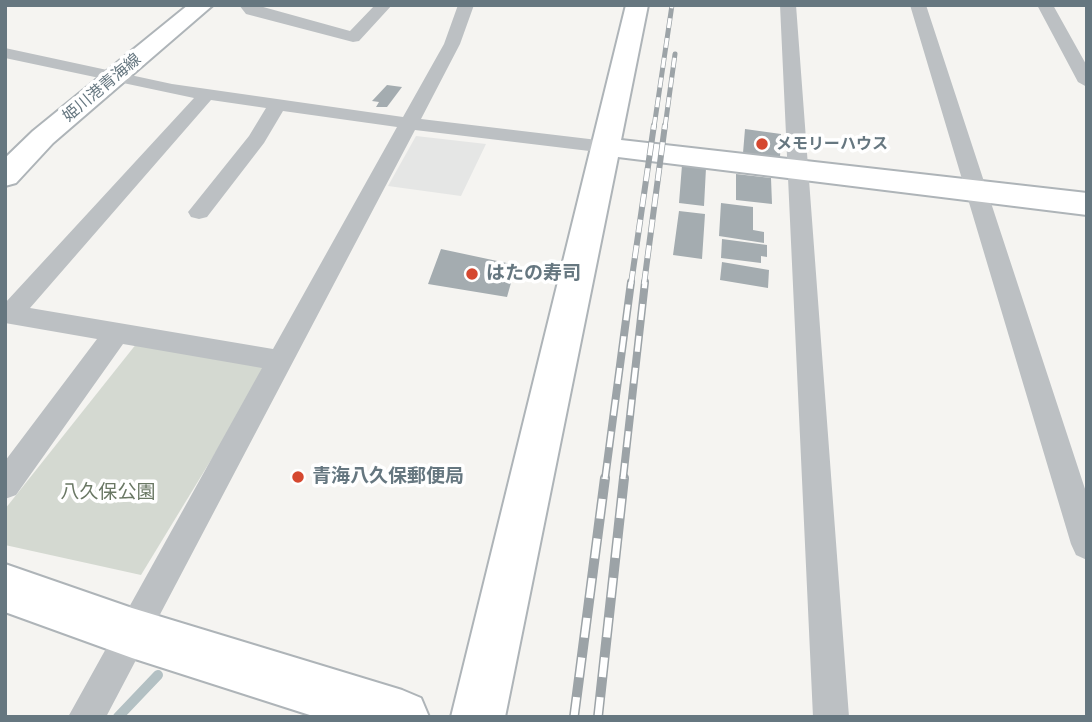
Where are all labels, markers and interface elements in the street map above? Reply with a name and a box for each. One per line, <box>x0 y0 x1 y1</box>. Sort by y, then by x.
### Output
street label: 姫川港青海線 <box>59 50 145 126</box>
place label: メモリーハウス <box>776 134 888 154</box>
marker: メモリーハウス <box>754 136 770 152</box>
place label: はたの寿司 <box>486 263 581 285</box>
marker: はたの寿司 <box>464 266 480 282</box>
place label: 青海八久保郵便局 <box>312 466 464 488</box>
marker: 青海八久保郵便局 <box>290 469 306 485</box>
park label: 八久保公園 <box>61 482 155 504</box>

